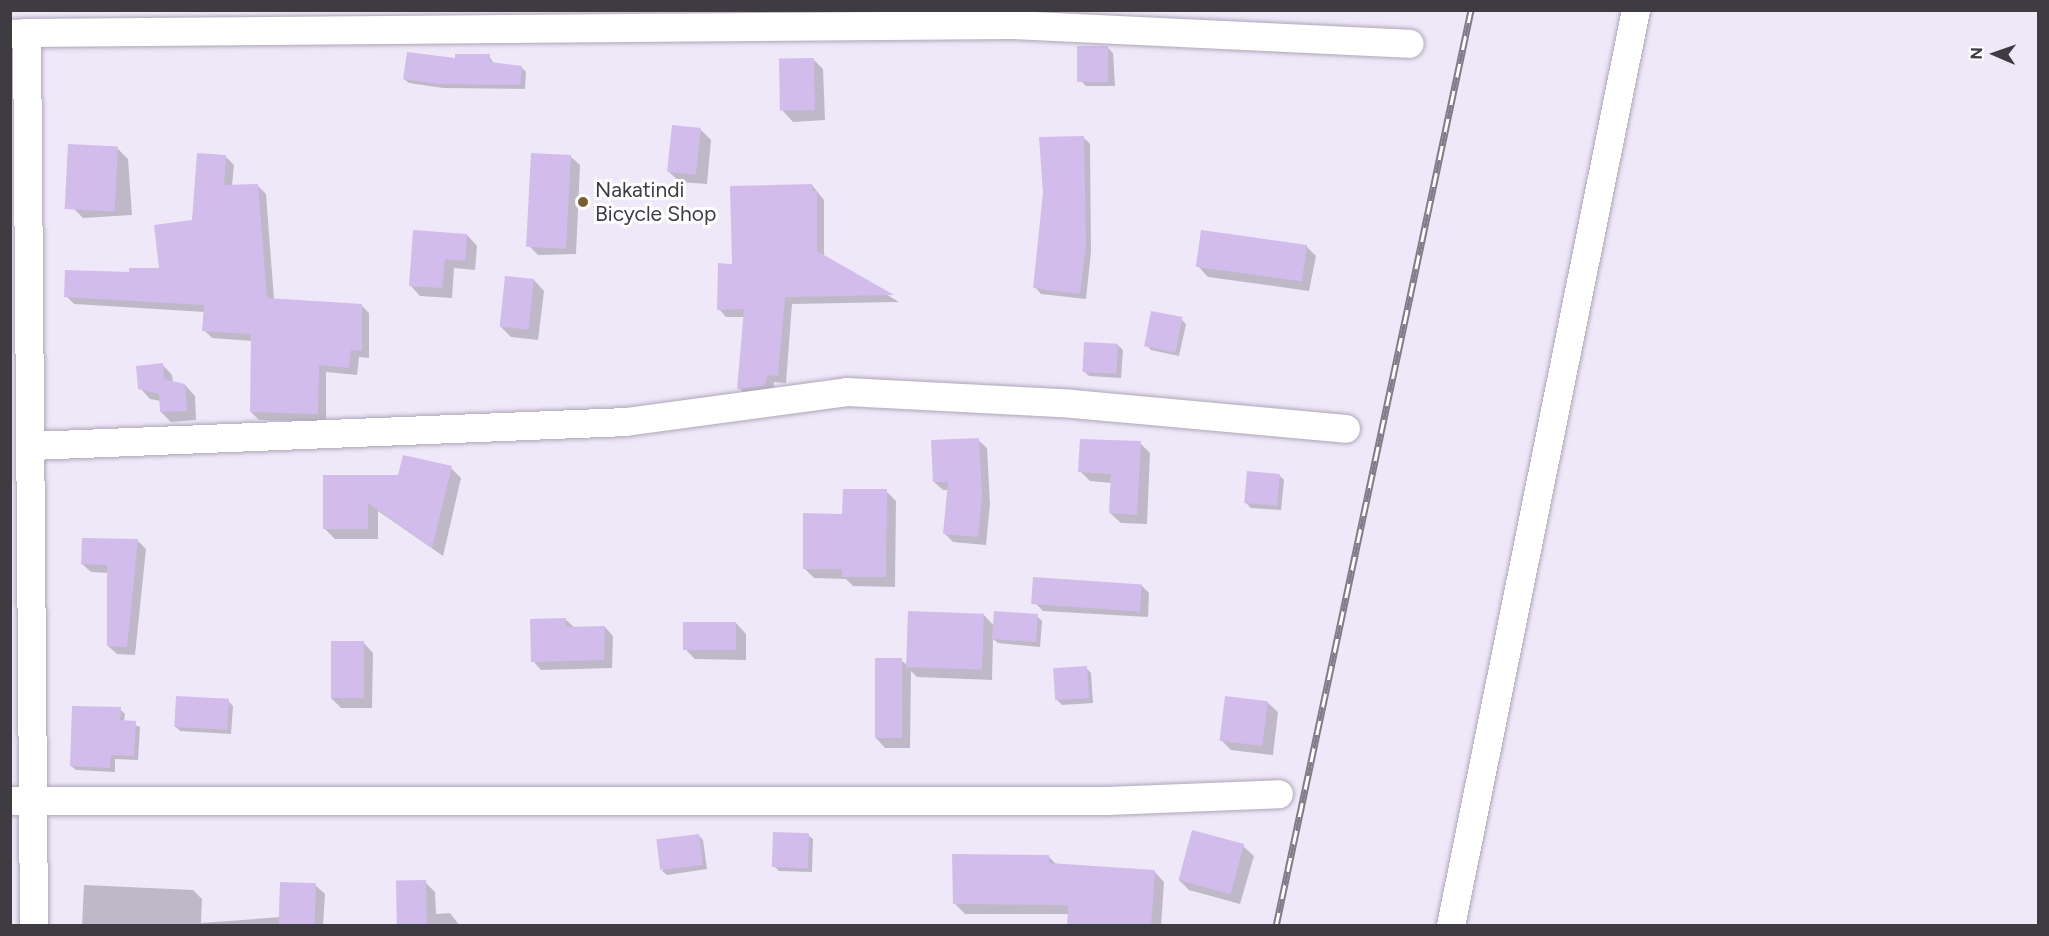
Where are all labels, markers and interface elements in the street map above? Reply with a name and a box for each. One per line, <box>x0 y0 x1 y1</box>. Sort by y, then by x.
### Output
north arrow <box>1965 24 2025 84</box>
text: N <box>1967 47 1986 60</box>
place label: Nakatindi Bicycle Shop <box>595 177 716 227</box>
marker: Nakatindi Bicycle Shop <box>576 195 590 209</box>

